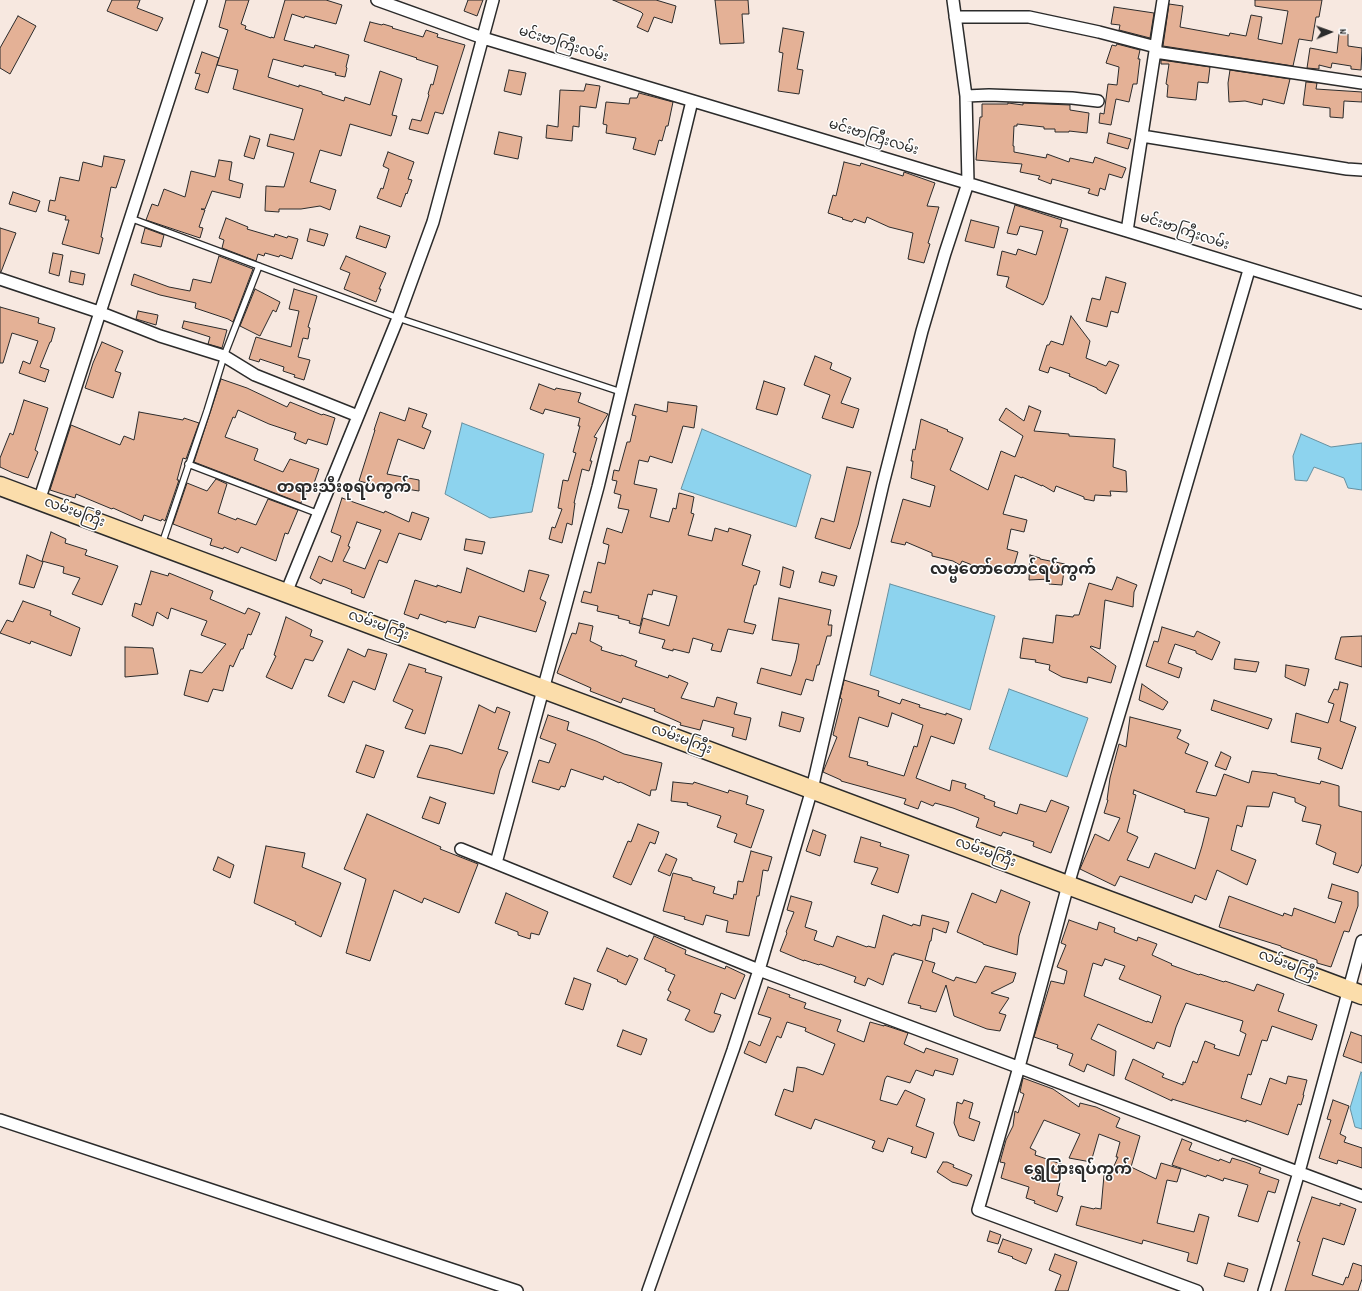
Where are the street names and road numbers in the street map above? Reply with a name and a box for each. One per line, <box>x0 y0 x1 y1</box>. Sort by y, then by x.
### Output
street label: မင်းဗာကြီးလမ်း <box>516 24 610 68</box>
street label: မင်းဗာကြီးလမ်း <box>826 117 920 161</box>
street label: မင်းဗာကြီးလမ်း <box>1137 211 1231 255</box>
street label: လမ်းမကြီး <box>41 495 107 533</box>
street label: လမ်းမကြီး <box>345 608 411 646</box>
street label: လမ်းမကြီး <box>648 722 714 760</box>
street label: လမ်းမကြီး <box>952 835 1018 873</box>
street label: လမ်းမကြီး <box>1255 948 1321 986</box>

